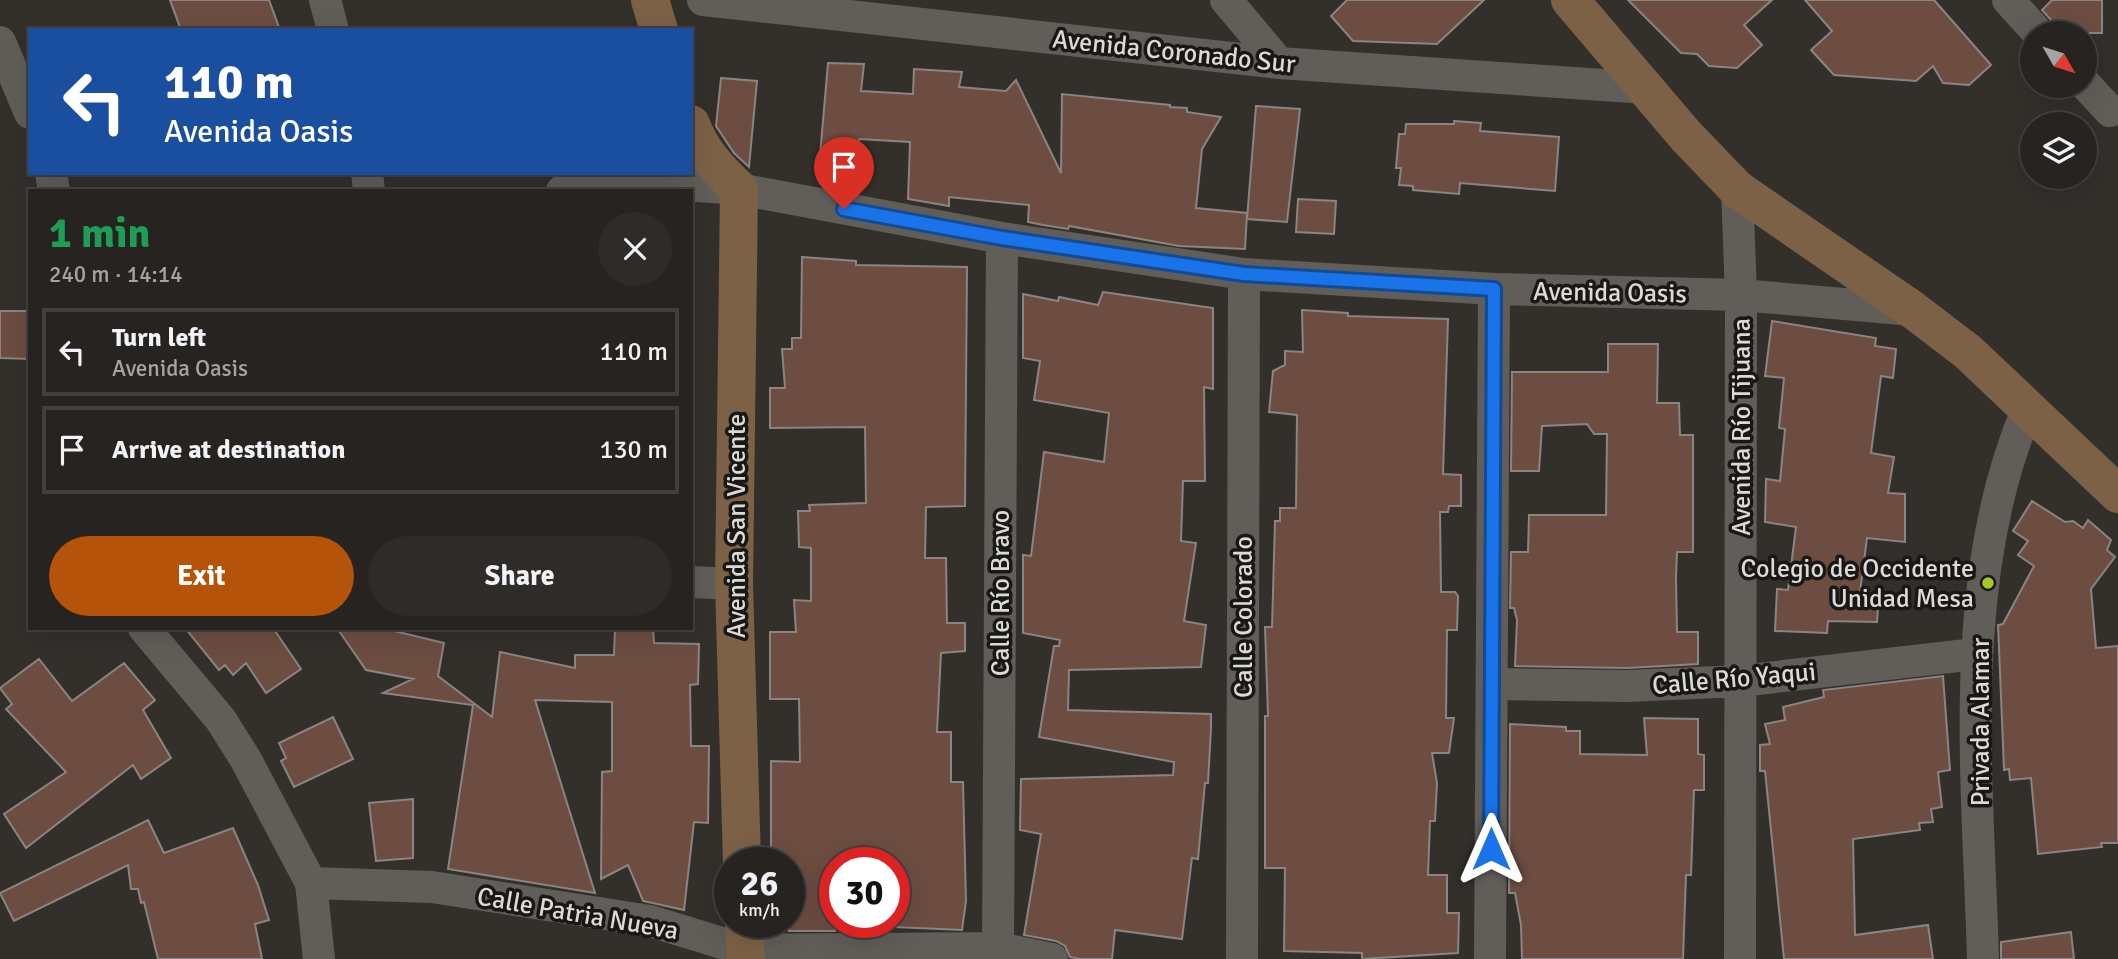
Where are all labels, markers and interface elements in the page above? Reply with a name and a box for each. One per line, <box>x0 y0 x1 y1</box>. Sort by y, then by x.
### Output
north arrow <box>2020 21 2096 98</box>
map controls <box>2020 21 2097 189</box>
street label: Avenida Coronado Sur <box>1051 23 1297 81</box>
text: 110 m <box>164 52 294 112</box>
icon: left <box>49 56 140 147</box>
text: Avenida Oasis <box>164 112 353 151</box>
button: layers <box>2020 112 2097 189</box>
pin <box>814 137 874 209</box>
icon: arrive <box>825 148 863 186</box>
text: 1 min <box>49 208 150 259</box>
button: close <box>598 212 672 286</box>
text: 240 m · 14:14 <box>49 260 183 289</box>
street label: Avenida Oasis <box>1533 276 1687 310</box>
street label: Avenida Río Tijuana <box>1726 318 1758 536</box>
text: Turn left <box>112 322 206 354</box>
icon: left <box>53 333 91 371</box>
text: 110 m <box>599 336 668 368</box>
text: Avenida Oasis <box>112 354 248 383</box>
street label: Avenida San Vicente <box>721 414 753 638</box>
icon: arrive <box>53 431 91 469</box>
text: Arrive at destination <box>112 434 345 466</box>
text: 130 m <box>599 434 668 466</box>
street label: Calle Río Bravo <box>985 510 1017 676</box>
button: Exit <box>49 536 354 616</box>
button: Share <box>368 536 672 616</box>
street label: Calle Colorado <box>1228 536 1260 698</box>
place label: Colegio de Occidente Unidad Mesa <box>1741 553 1974 615</box>
marker: Colegio de Occidente Unidad Mesa <box>1980 575 1996 591</box>
street label: Privada Alamar <box>1965 637 1997 806</box>
street label: Calle Río Yaqui <box>1651 656 1817 702</box>
position arrow <box>1454 812 1528 886</box>
speed limit sign: 30 <box>819 847 910 938</box>
text: 26 <box>741 862 778 905</box>
street label: Calle Patria Nueva <box>475 881 681 947</box>
text: km/h <box>739 899 780 921</box>

